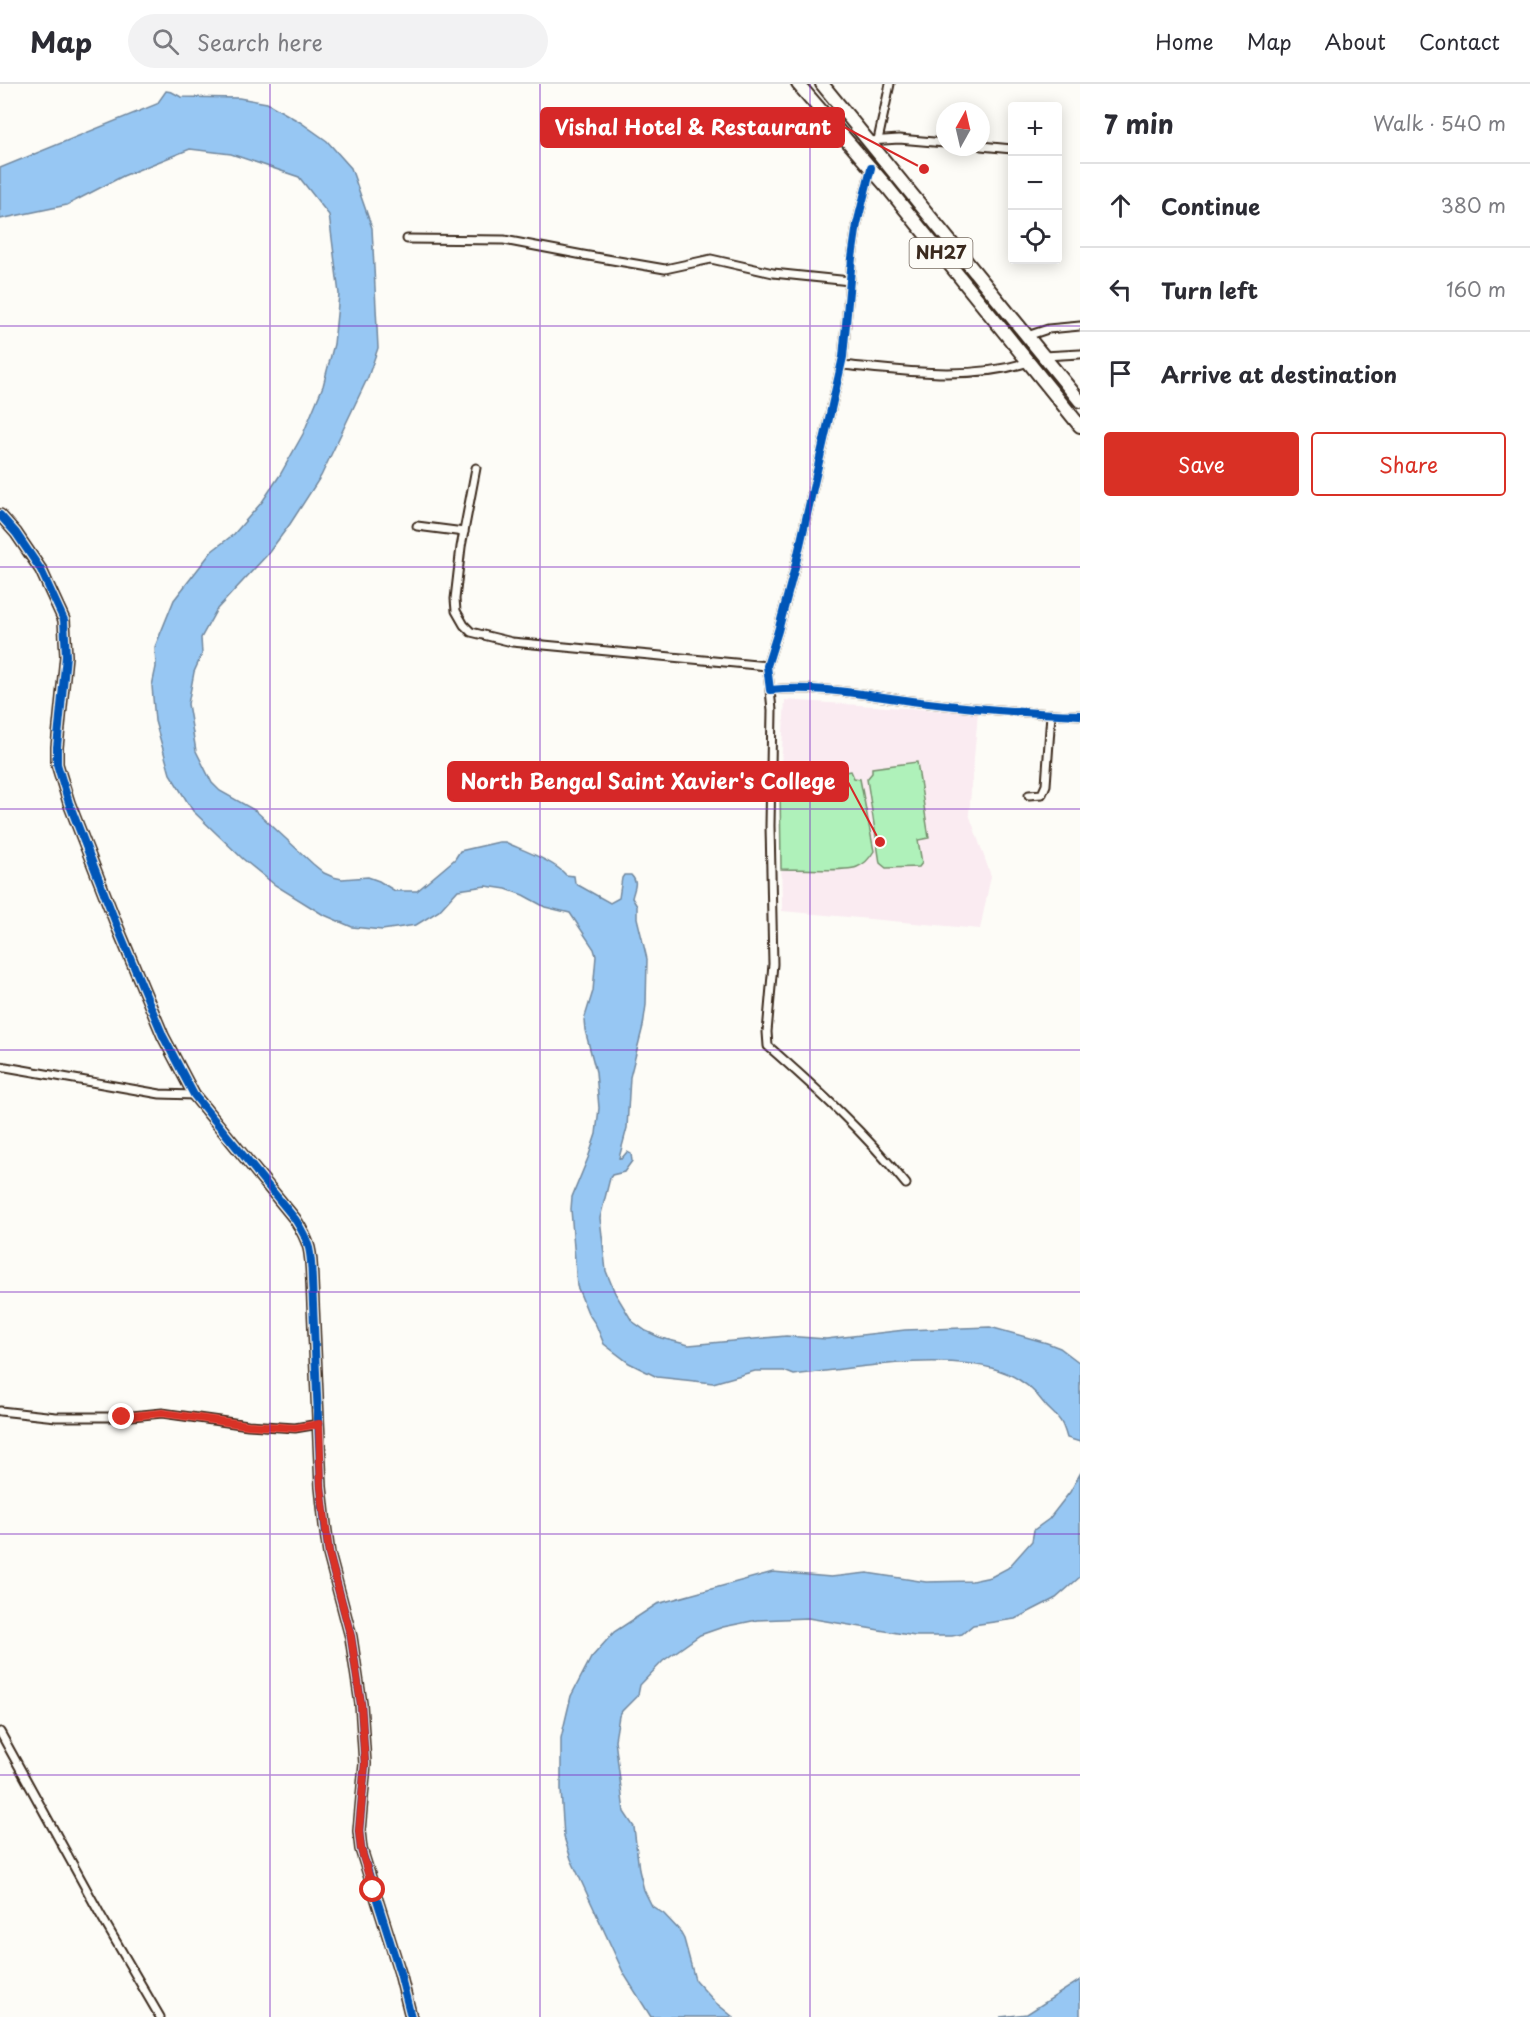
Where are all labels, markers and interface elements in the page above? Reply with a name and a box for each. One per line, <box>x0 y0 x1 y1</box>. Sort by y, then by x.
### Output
search box <box>128 14 548 68</box>
text: Map <box>30 20 92 63</box>
icon: search <box>149 25 182 58</box>
text: Search here <box>197 25 323 58</box>
text: Home <box>1155 25 1214 57</box>
text: Map <box>1247 25 1292 57</box>
text: About <box>1325 25 1386 57</box>
text: Contact <box>1419 25 1500 57</box>
north arrow <box>936 102 990 156</box>
map controls <box>1008 102 1062 264</box>
button: + <box>1008 102 1062 156</box>
text: 7 min <box>1104 104 1174 143</box>
callout: Vishal Hotel & Restaurant <box>541 108 844 147</box>
text: Walk · 540 m <box>1373 108 1506 138</box>
text: Vishal Hotel & Restaurant <box>555 110 831 142</box>
button: − <box>1008 156 1062 210</box>
icon: ahead <box>1104 189 1137 222</box>
text: Continue <box>1161 189 1260 222</box>
text: 380 m <box>1440 190 1506 220</box>
button: locate <box>1008 210 1062 264</box>
road number: NH27 <box>910 238 972 268</box>
icon: left <box>1104 273 1137 306</box>
text: Turn left <box>1161 273 1258 306</box>
text: 160 m <box>1446 274 1506 304</box>
icon: arrive <box>1104 357 1137 390</box>
text: Arrive at destination <box>1161 357 1397 390</box>
button: Save <box>1104 432 1299 496</box>
button: Share <box>1311 432 1506 496</box>
callout: North Bengal Saint Xavier's College <box>448 762 848 801</box>
text: North Bengal Saint Xavier's College <box>460 764 836 796</box>
route end <box>108 1403 134 1429</box>
route start <box>359 1876 385 1902</box>

